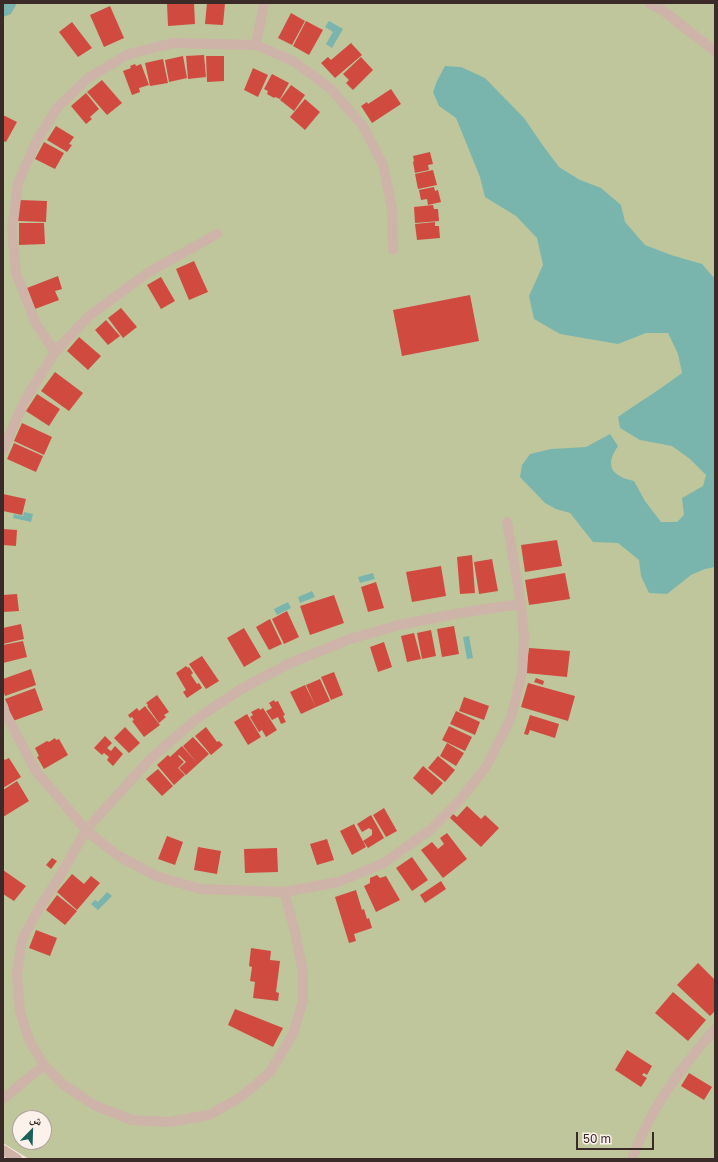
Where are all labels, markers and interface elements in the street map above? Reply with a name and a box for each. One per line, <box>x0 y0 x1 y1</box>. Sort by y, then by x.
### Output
north arrow <box>12 1110 52 1150</box>
text: ش <box>29 1111 44 1128</box>
scale bar <box>578 1124 656 1150</box>
text: 50 m <box>583 1131 611 1146</box>

